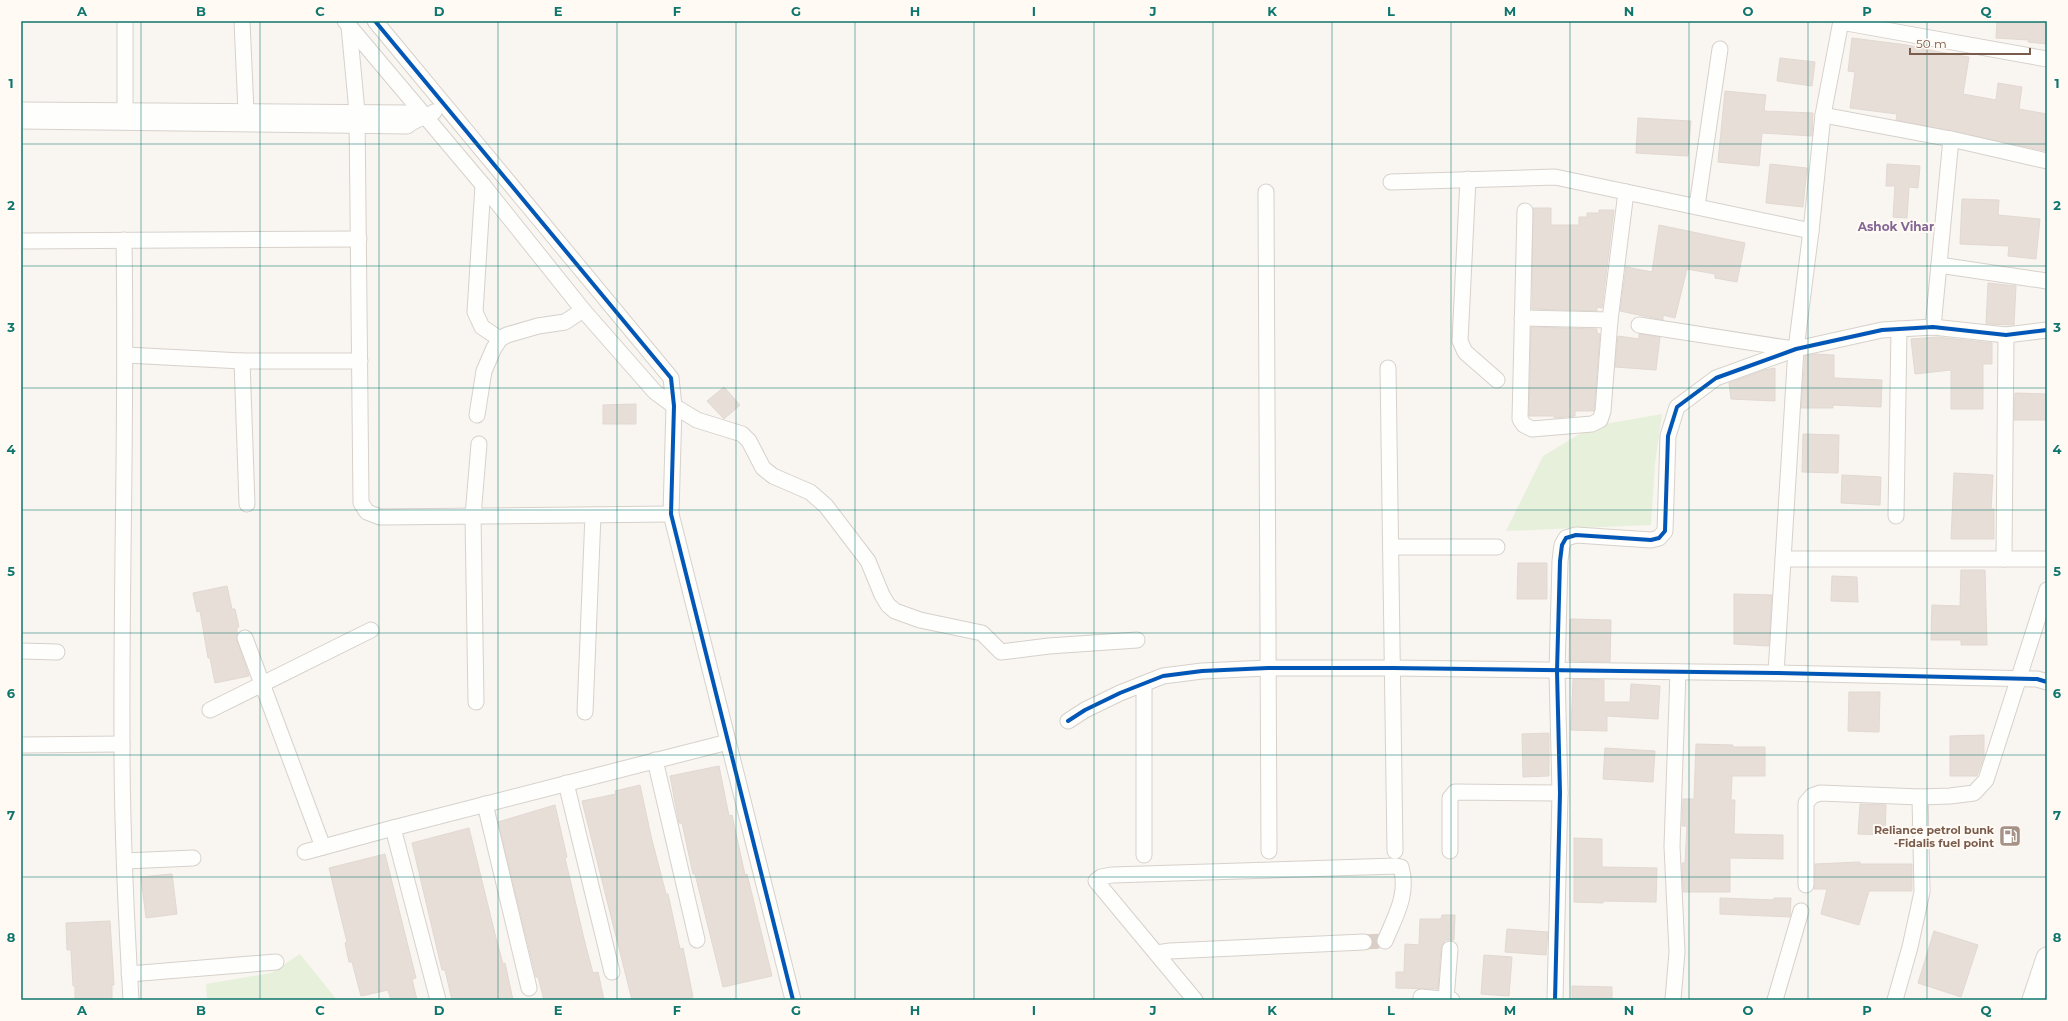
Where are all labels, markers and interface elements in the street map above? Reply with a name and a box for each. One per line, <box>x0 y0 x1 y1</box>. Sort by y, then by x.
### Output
text: A <box>76 3 88 19</box>
text: B <box>196 3 206 19</box>
text: C <box>315 3 325 19</box>
text: D <box>434 3 445 19</box>
text: E <box>554 3 563 19</box>
text: F <box>673 3 681 19</box>
text: G <box>791 3 801 19</box>
text: H <box>910 3 920 19</box>
text: I <box>1032 3 1036 19</box>
text: J <box>1148 3 1157 19</box>
text: K <box>1267 3 1277 19</box>
text: L <box>1387 3 1395 19</box>
text: M <box>1504 3 1516 19</box>
text: N <box>1624 3 1634 19</box>
text: O <box>1743 3 1754 19</box>
text: P <box>1862 3 1872 19</box>
text: Q <box>1981 3 1992 19</box>
scale bar <box>1910 30 2030 56</box>
text: 50 m <box>1916 36 1947 51</box>
text: 1 <box>8 75 14 91</box>
text: 1 <box>2054 75 2060 91</box>
text: 2 <box>7 197 15 213</box>
text: 2 <box>2053 197 2061 213</box>
district label: Ashok Vihar <box>1857 219 1934 234</box>
text: 3 <box>6 319 15 335</box>
text: 3 <box>2052 319 2061 335</box>
text: 4 <box>7 441 16 457</box>
text: 4 <box>2053 441 2062 457</box>
text: 5 <box>7 563 15 579</box>
text: 5 <box>2053 563 2061 579</box>
text: 6 <box>7 685 16 701</box>
text: 6 <box>2053 685 2062 701</box>
text: 7 <box>7 807 15 823</box>
text: 7 <box>2053 807 2061 823</box>
place label: Reliance petrol bunk -Fidalis fuel point <box>1874 823 1995 850</box>
fuel station icon: Reliance petrol bunk -Fidalis fuel point <box>1997 823 2023 849</box>
text: 8 <box>7 929 16 945</box>
text: 8 <box>2053 929 2062 945</box>
text: A <box>76 1002 88 1018</box>
text: B <box>196 1002 206 1018</box>
text: C <box>315 1002 325 1018</box>
text: D <box>434 1002 445 1018</box>
text: E <box>554 1002 563 1018</box>
text: F <box>673 1002 681 1018</box>
text: G <box>791 1002 801 1018</box>
text: H <box>910 1002 920 1018</box>
text: I <box>1032 1002 1036 1018</box>
text: J <box>1148 1002 1157 1018</box>
text: K <box>1267 1002 1277 1018</box>
text: L <box>1387 1002 1395 1018</box>
text: M <box>1504 1002 1516 1018</box>
text: N <box>1624 1002 1634 1018</box>
text: O <box>1743 1002 1754 1018</box>
text: P <box>1862 1002 1872 1018</box>
text: Q <box>1981 1002 1992 1018</box>

